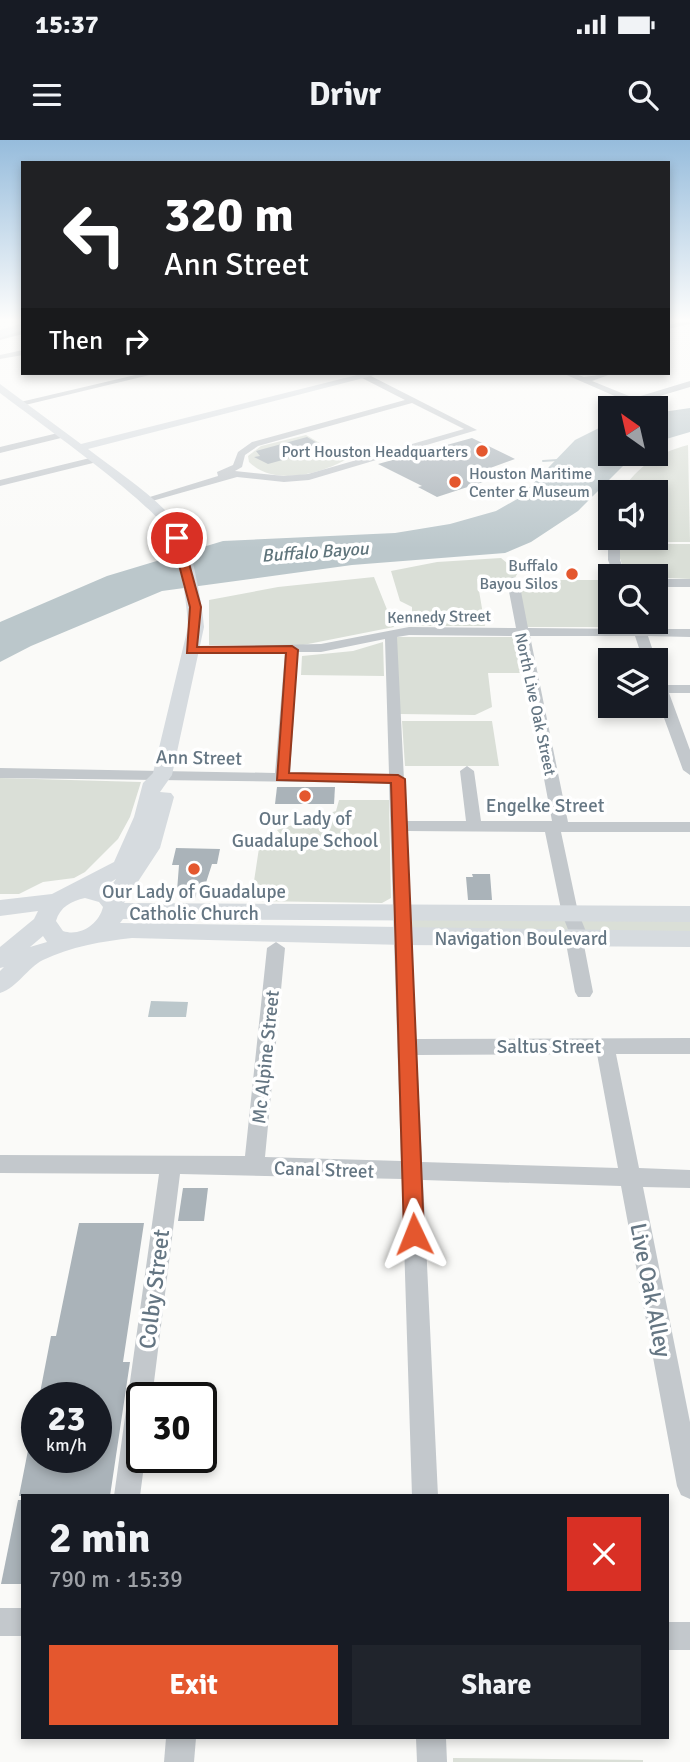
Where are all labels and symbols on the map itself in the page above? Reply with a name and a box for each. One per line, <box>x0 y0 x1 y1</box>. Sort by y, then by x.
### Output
north arrow <box>598 396 668 466</box>
place label: Port Houston Headquarters <box>282 442 468 462</box>
marker: Port Houston Headquarters <box>474 443 490 459</box>
place label: Houston Maritime Center & Museum <box>469 464 592 502</box>
marker: Houston Maritime Center & Museum <box>447 474 463 490</box>
pin <box>147 508 207 568</box>
water label: Buffalo Bayou <box>261 537 370 567</box>
place label: Buffalo Bayou Silos <box>479 556 558 594</box>
marker: Buffalo Bayou Silos <box>564 566 580 582</box>
street label: Kennedy Street <box>387 606 492 628</box>
street label: North Live Oak Street <box>510 631 560 778</box>
street label: Ann Street <box>156 745 243 771</box>
marker: Our Lady of Guadalupe School <box>297 788 313 804</box>
street label: Engelke Street <box>486 794 605 818</box>
place label: Our Lady of Guadalupe School <box>232 807 378 853</box>
marker: Our Lady of Guadalupe Catholic Church <box>186 861 202 877</box>
place label: Our Lady of Guadalupe Catholic Church <box>102 880 286 926</box>
street label: Navigation Boulevard <box>434 927 608 951</box>
street label: Mc Alpine Street <box>247 989 285 1125</box>
street label: Saltus Street <box>497 1035 602 1059</box>
street label: Canal Street <box>273 1156 375 1184</box>
position arrow <box>377 1197 451 1271</box>
street label: Live Oak Alley <box>623 1220 678 1360</box>
street label: Colby Street <box>133 1228 176 1351</box>
speed limit sign: 30 <box>126 1382 217 1473</box>

